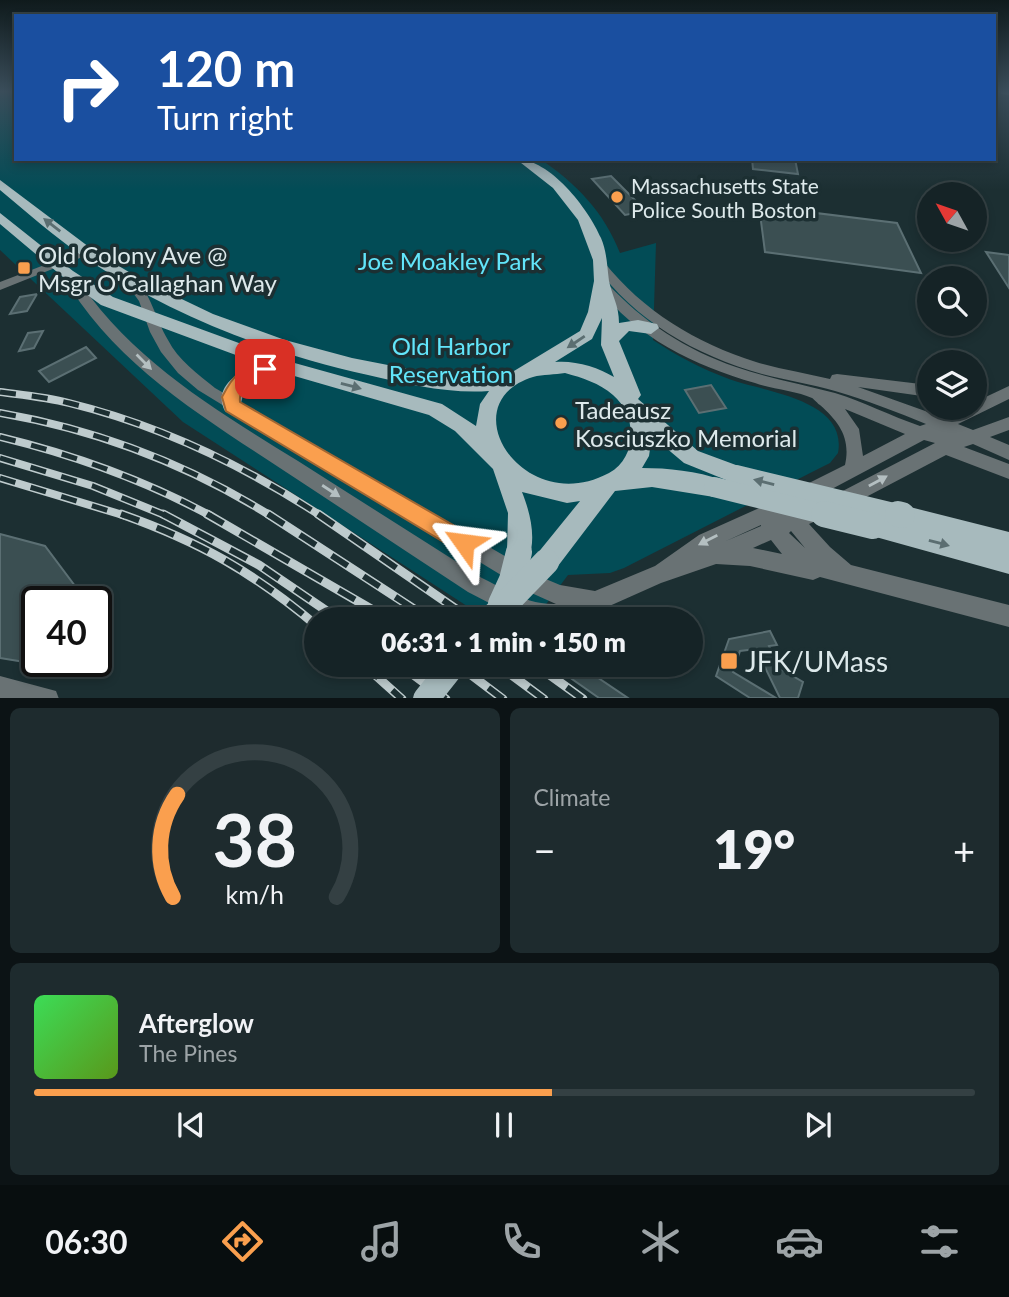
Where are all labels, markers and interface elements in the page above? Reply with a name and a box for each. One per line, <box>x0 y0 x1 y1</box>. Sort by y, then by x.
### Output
text: 120 m <box>157 39 295 97</box>
icon: right <box>42 42 133 133</box>
text: Turn right <box>157 98 293 137</box>
place label: Massachusetts State Police South Boston <box>631 173 819 222</box>
north arrow <box>917 182 987 252</box>
map controls <box>917 182 987 420</box>
marker: Massachusetts State Police South Boston <box>609 189 625 205</box>
one-way arrow <box>43 218 60 233</box>
place label: Old Colony Ave @ Msgr O'Callaghan Way <box>38 240 278 297</box>
park label: Joe Moakley Park <box>358 246 543 275</box>
marker: Old Colony Ave @ Msgr O'Callaghan Way <box>16 260 32 276</box>
button: search <box>917 266 987 336</box>
park label: Old Harbor Reservation <box>389 331 513 388</box>
one-way arrow <box>566 335 586 348</box>
pin <box>235 339 295 399</box>
icon: arrive <box>246 350 284 388</box>
button: layers <box>917 350 987 420</box>
one-way arrow <box>136 353 153 370</box>
one-way arrow <box>341 382 362 392</box>
place label: Tadeausz Kosciuszko Memorial <box>575 395 797 452</box>
marker: Tadeausz Kosciuszko Memorial <box>553 415 569 431</box>
one-way arrow <box>753 476 775 487</box>
one-way arrow <box>869 476 889 488</box>
one-way arrow <box>321 485 340 498</box>
position arrow <box>427 506 501 580</box>
one-way arrow <box>698 535 718 546</box>
one-way arrow <box>928 538 950 549</box>
speed limit sign: 40 <box>21 586 112 677</box>
text: 06:31 · 1 min · 150 m <box>381 626 626 658</box>
place label: JFK/UMass <box>745 644 888 678</box>
marker: JFK/UMass <box>719 651 739 671</box>
text: Climate <box>534 783 610 811</box>
text: 38 <box>213 795 297 883</box>
text: 19° <box>713 818 795 880</box>
text: − <box>534 827 556 873</box>
text: + <box>953 827 975 873</box>
text: km/h <box>225 878 284 908</box>
text: Afterglow <box>139 1007 254 1039</box>
text: The Pines <box>139 1039 237 1067</box>
icon: previous <box>172 1106 210 1144</box>
icon: pause <box>485 1106 523 1144</box>
icon: next <box>799 1106 837 1144</box>
icon: directions <box>218 1217 267 1266</box>
icon: music <box>357 1217 406 1266</box>
icon: phone <box>497 1217 546 1266</box>
icon: climate <box>636 1217 685 1266</box>
icon: car <box>775 1217 824 1266</box>
icon: filters <box>915 1217 964 1266</box>
text: 06:30 <box>45 1222 128 1261</box>

